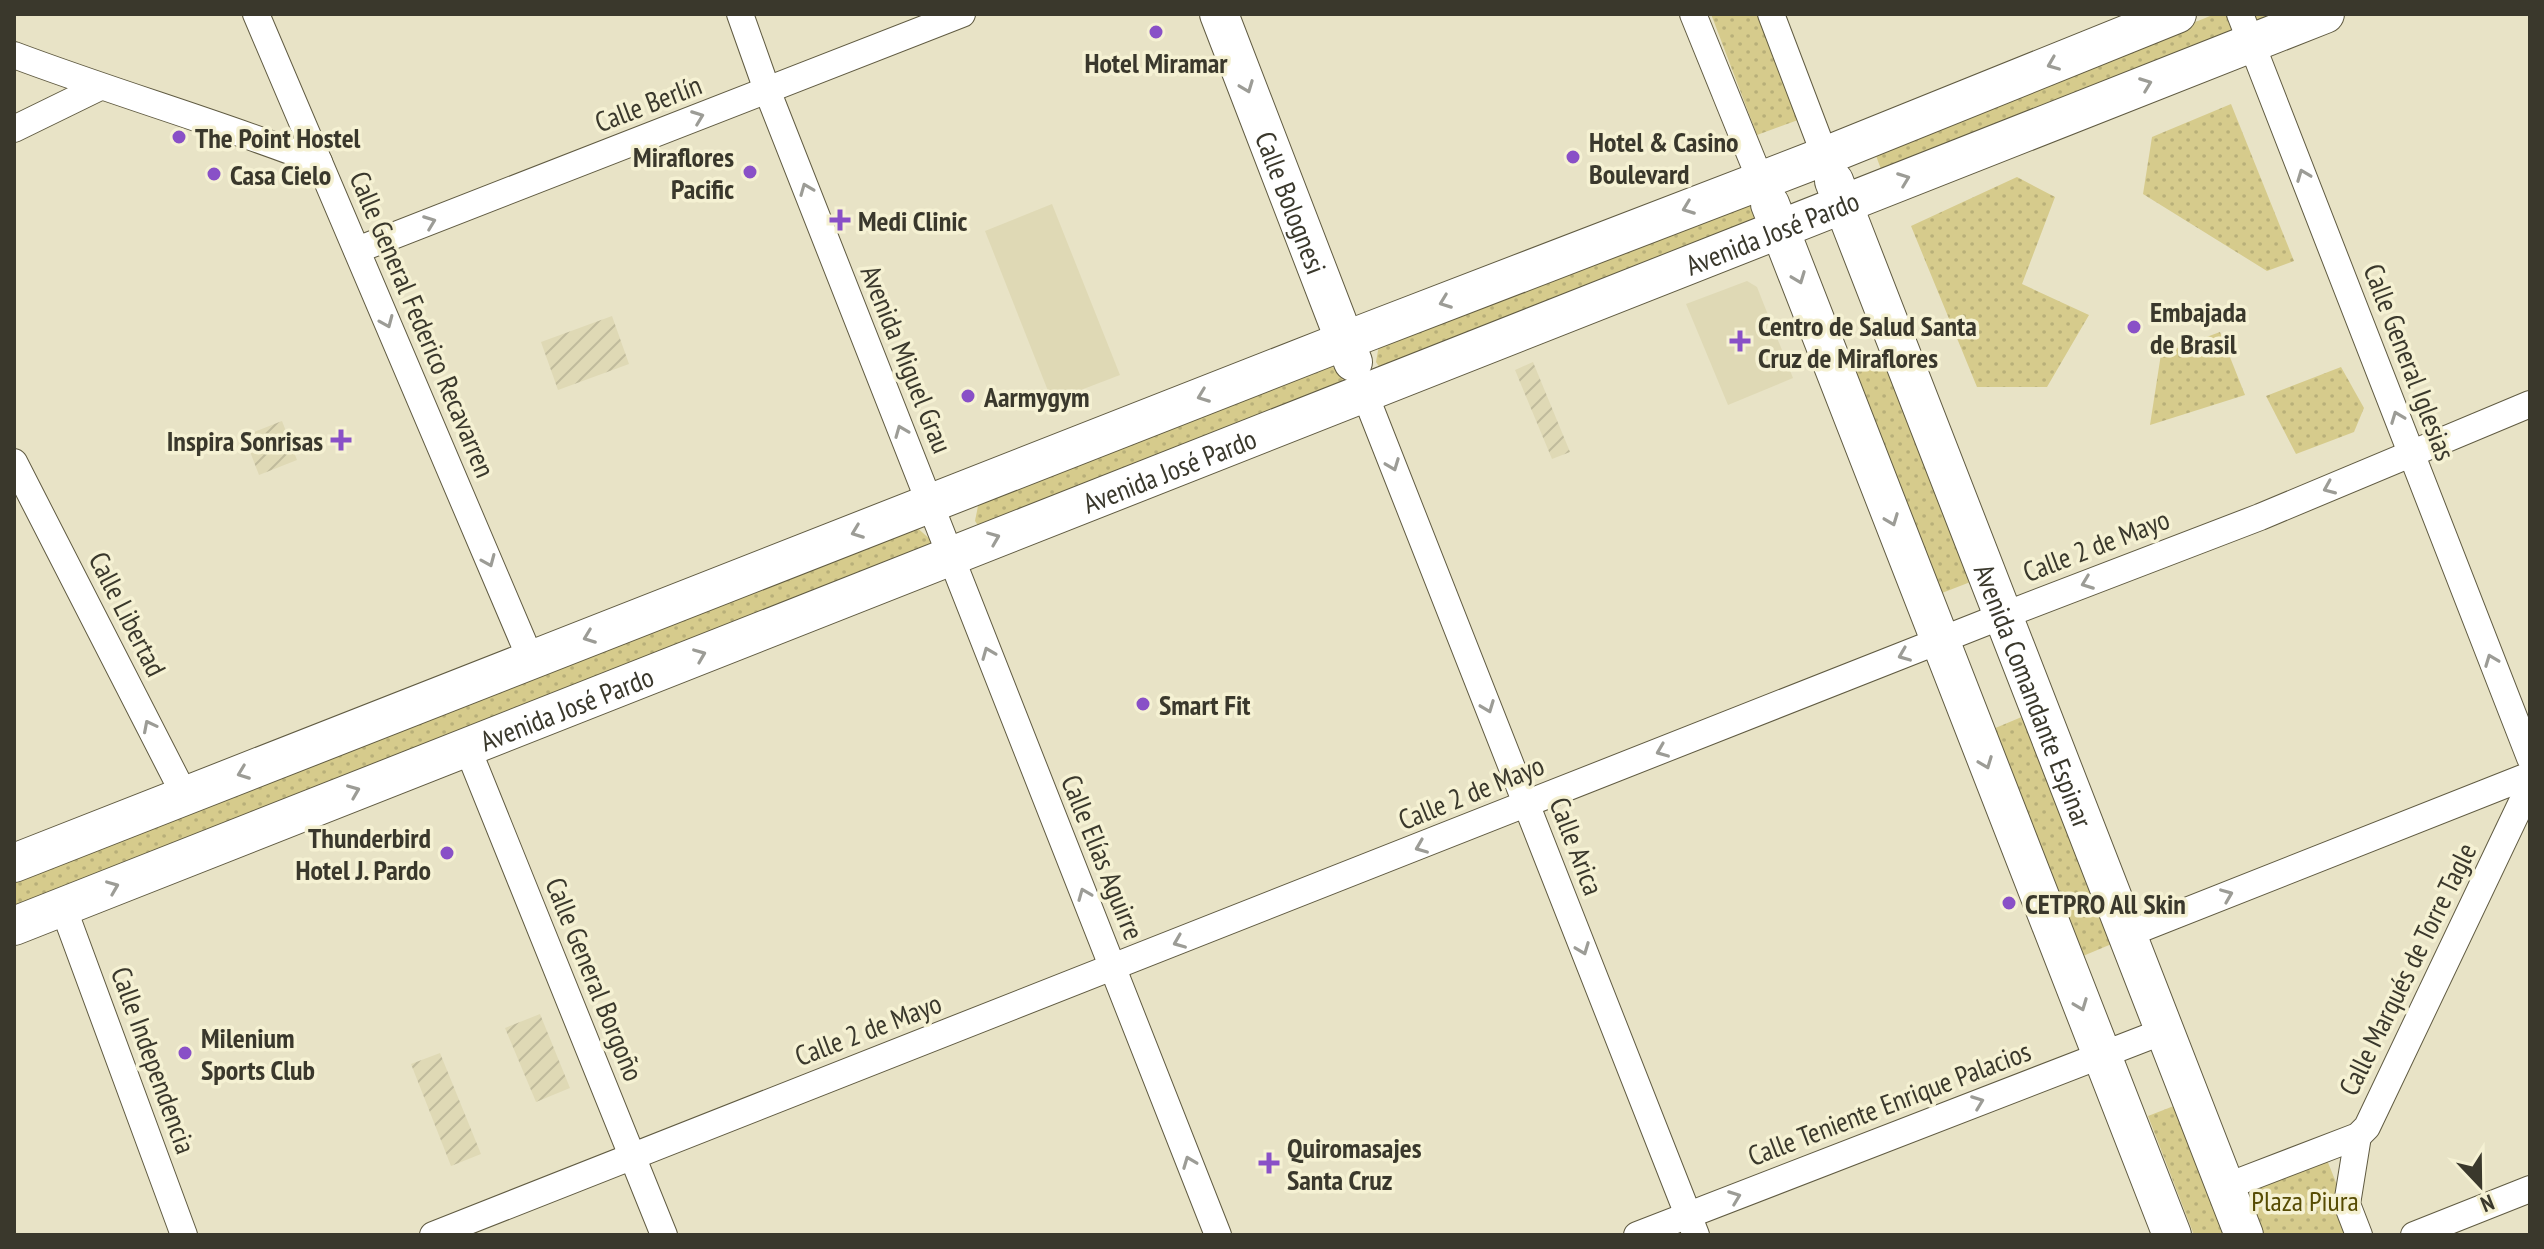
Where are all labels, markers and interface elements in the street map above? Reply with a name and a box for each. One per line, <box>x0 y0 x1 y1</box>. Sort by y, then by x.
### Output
marker: Hotel Miramar <box>1147 23 1165 41</box>
place label: Hotel Miramar <box>1084 44 1228 81</box>
one-way arrow <box>2047 54 2061 71</box>
street label: Calle Berlín <box>589 66 707 140</box>
one-way arrow <box>2138 77 2152 94</box>
one-way arrow <box>1237 79 1254 93</box>
one-way arrow <box>690 111 704 127</box>
place label: The Point Hostel <box>195 119 361 156</box>
place label: Hotel & Casino Boulevard <box>1589 123 1739 192</box>
street label: Calle Bolognesi <box>1247 126 1336 279</box>
marker: The Point Hostel <box>170 128 188 146</box>
place label: Miraflores Pacific <box>633 138 734 207</box>
marker: Hotel & Casino Boulevard <box>1564 148 1582 166</box>
place label: Casa Cielo <box>230 156 331 193</box>
marker: Miraflores Pacific <box>741 163 759 181</box>
marker: Casa Cielo <box>205 165 223 183</box>
street label: Calle General Federico Recavarren <box>342 165 504 483</box>
one-way arrow <box>2296 169 2313 183</box>
one-way arrow <box>1896 172 1910 189</box>
street label: Avenida José Pardo <box>1680 181 1864 283</box>
one-way arrow <box>799 183 816 197</box>
one-way arrow <box>1681 198 1695 215</box>
place label: Medi Clinic <box>858 202 968 239</box>
marker: Medi Clinic <box>829 209 851 231</box>
one-way arrow <box>422 215 436 232</box>
street label: Calle General Iglesias <box>2356 258 2464 466</box>
street label: Avenida Miguel Grau <box>852 260 962 458</box>
one-way arrow <box>1789 270 1806 284</box>
one-way arrow <box>1439 292 1453 309</box>
place label: Embajada de Brasil <box>2150 293 2246 362</box>
place label: Centro de Salud Santa Cruz de Miraflores <box>1758 307 1977 376</box>
one-way arrow <box>378 314 394 328</box>
marker: Embajada de Brasil <box>2125 318 2143 336</box>
marker: Centro de Salud Santa Cruz de Miraflores <box>1729 330 1751 352</box>
place label: Aarmygym <box>983 378 1090 415</box>
one-way arrow <box>1197 386 1211 403</box>
marker: Aarmygym <box>959 387 977 405</box>
one-way arrow <box>2390 411 2407 425</box>
street label: Avenida José Pardo <box>1077 419 1261 521</box>
place label: Inspira Sonrisas <box>167 422 323 459</box>
one-way arrow <box>895 425 911 439</box>
marker: Inspira Sonrisas <box>330 429 352 451</box>
one-way arrow <box>1383 457 1400 471</box>
one-way arrow <box>2323 478 2337 494</box>
street label: Calle 2 de Mayo <box>2017 500 2175 590</box>
one-way arrow <box>1882 513 1899 527</box>
one-way arrow <box>851 522 865 539</box>
one-way arrow <box>986 531 1000 548</box>
street label: Calle Libertad <box>81 545 175 683</box>
one-way arrow <box>480 553 496 567</box>
street label: Avenida Comandante Espinar <box>1966 558 2102 833</box>
one-way arrow <box>2081 573 2095 590</box>
one-way arrow <box>583 627 597 644</box>
one-way arrow <box>1898 645 1912 662</box>
one-way arrow <box>981 647 998 661</box>
one-way arrow <box>692 648 706 664</box>
one-way arrow <box>2484 654 2501 668</box>
street label: Avenida José Pardo <box>474 657 659 759</box>
place label: Smart Fit <box>1159 686 1250 723</box>
marker: Smart Fit <box>1134 695 1152 713</box>
one-way arrow <box>1478 699 1495 713</box>
one-way arrow <box>144 720 159 735</box>
one-way arrow <box>1656 741 1670 757</box>
street label: Calle 2 de Mayo <box>1393 746 1549 838</box>
one-way arrow <box>1976 755 1993 769</box>
one-way arrow <box>237 763 251 780</box>
street label: Calle Elías Aguirre <box>1053 769 1153 945</box>
one-way arrow <box>346 785 360 801</box>
street label: Calle Arica <box>1542 792 1612 900</box>
place label: Thunderbird Hotel J. Pardo <box>295 819 431 888</box>
one-way arrow <box>1415 837 1429 853</box>
street label: Calle Marqués de Torre Tagle <box>2330 837 2484 1101</box>
marker: Thunderbird Hotel J. Pardo <box>438 844 456 862</box>
street label: Calle General Borgoño <box>537 872 653 1086</box>
one-way arrow <box>105 880 119 897</box>
place label: CETPRO All Skin <box>2025 885 2186 922</box>
one-way arrow <box>1077 888 1093 902</box>
one-way arrow <box>2219 888 2233 905</box>
marker: CETPRO All Skin <box>2000 894 2018 912</box>
one-way arrow <box>1173 933 1187 949</box>
one-way arrow <box>1573 941 1590 955</box>
street label: Calle Independencia <box>103 962 205 1158</box>
street label: Calle 2 de Mayo <box>789 984 947 1074</box>
one-way arrow <box>2071 997 2088 1011</box>
place label: Milenium Sports Club <box>201 1019 315 1088</box>
street label: Calle Teniente Enrique Palacios <box>1742 1032 2036 1174</box>
marker: Milenium Sports Club <box>176 1044 194 1062</box>
one-way arrow <box>1970 1095 1984 1112</box>
place label: Quiromasajes Santa Cruz <box>1287 1129 1422 1198</box>
north arrow <box>2440 1145 2520 1225</box>
marker: Quiromasajes Santa Cruz <box>1258 1152 1280 1174</box>
one-way arrow <box>1182 1156 1199 1170</box>
park label: Plaza Piura <box>2251 1182 2359 1219</box>
text: N <box>2477 1188 2498 1219</box>
one-way arrow <box>1728 1190 1742 1207</box>

